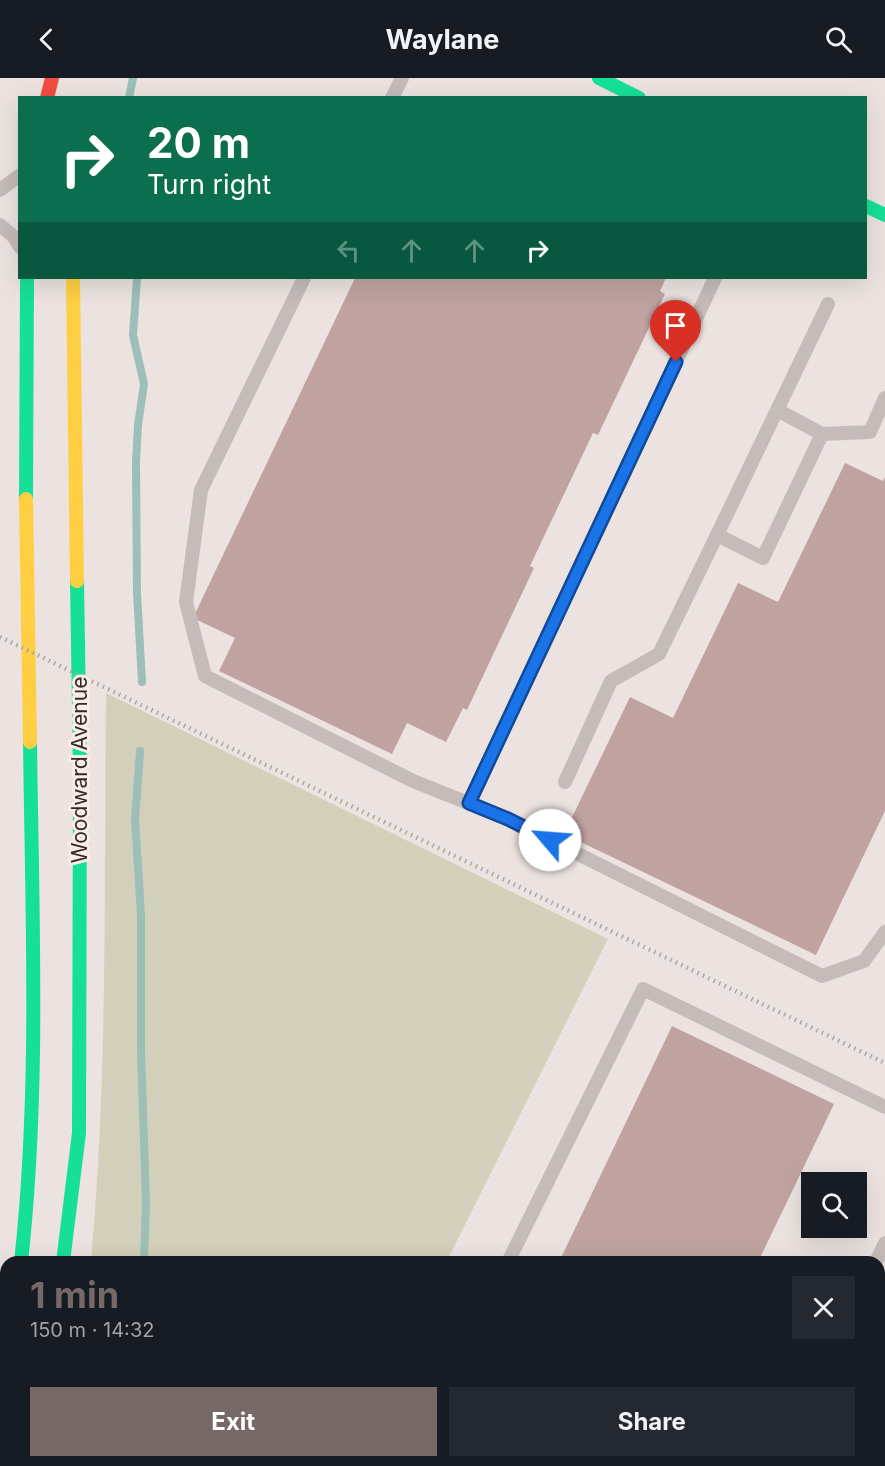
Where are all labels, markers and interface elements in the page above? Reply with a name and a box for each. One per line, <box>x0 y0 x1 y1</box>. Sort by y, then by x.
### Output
icon: back <box>30 23 63 56</box>
text: Waylane <box>386 23 499 56</box>
icon: search <box>822 23 855 56</box>
text: 20 m <box>147 117 250 168</box>
icon: right <box>48 120 126 198</box>
text: Turn right <box>147 168 271 201</box>
icon: left <box>332 234 365 267</box>
icon: ahead <box>395 234 428 267</box>
icon: ahead <box>458 234 491 267</box>
icon: right <box>521 234 554 267</box>
pin <box>650 300 701 362</box>
icon: arrive <box>659 309 692 342</box>
street label: Woodward Avenue <box>67 677 92 863</box>
position arrow <box>518 808 582 872</box>
map controls <box>801 1172 867 1238</box>
button: search <box>801 1172 867 1238</box>
text: 1 min <box>30 1273 119 1317</box>
button: close <box>792 1276 855 1339</box>
text: 150 m · 14:32 <box>30 1318 154 1342</box>
button: Exit <box>30 1387 437 1456</box>
button: Share <box>449 1387 855 1456</box>

